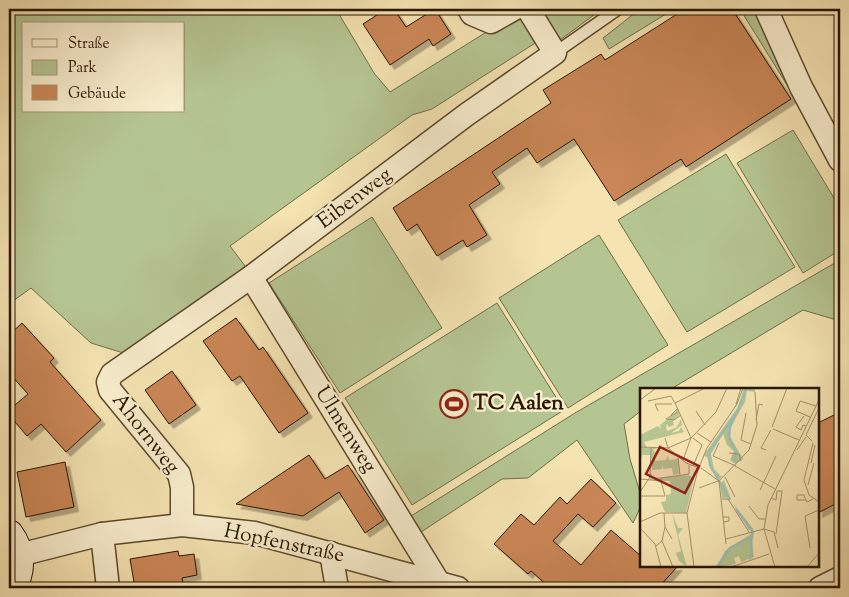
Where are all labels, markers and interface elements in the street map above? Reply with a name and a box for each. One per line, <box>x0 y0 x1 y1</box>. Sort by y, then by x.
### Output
legend <box>22 22 185 112</box>
text: Straße <box>68 34 110 55</box>
text: Park <box>68 58 97 79</box>
text: Gebäude <box>68 84 126 105</box>
street label: Eibenweg <box>311 161 399 237</box>
street label: Ulmenweg <box>307 381 383 479</box>
street label: Ahornweg <box>104 387 186 481</box>
inset map <box>640 388 819 567</box>
sports icon: TC Aalen <box>439 389 469 419</box>
place label: TC Aalen <box>473 389 564 419</box>
street label: Hopfenstraße <box>221 517 347 571</box>

